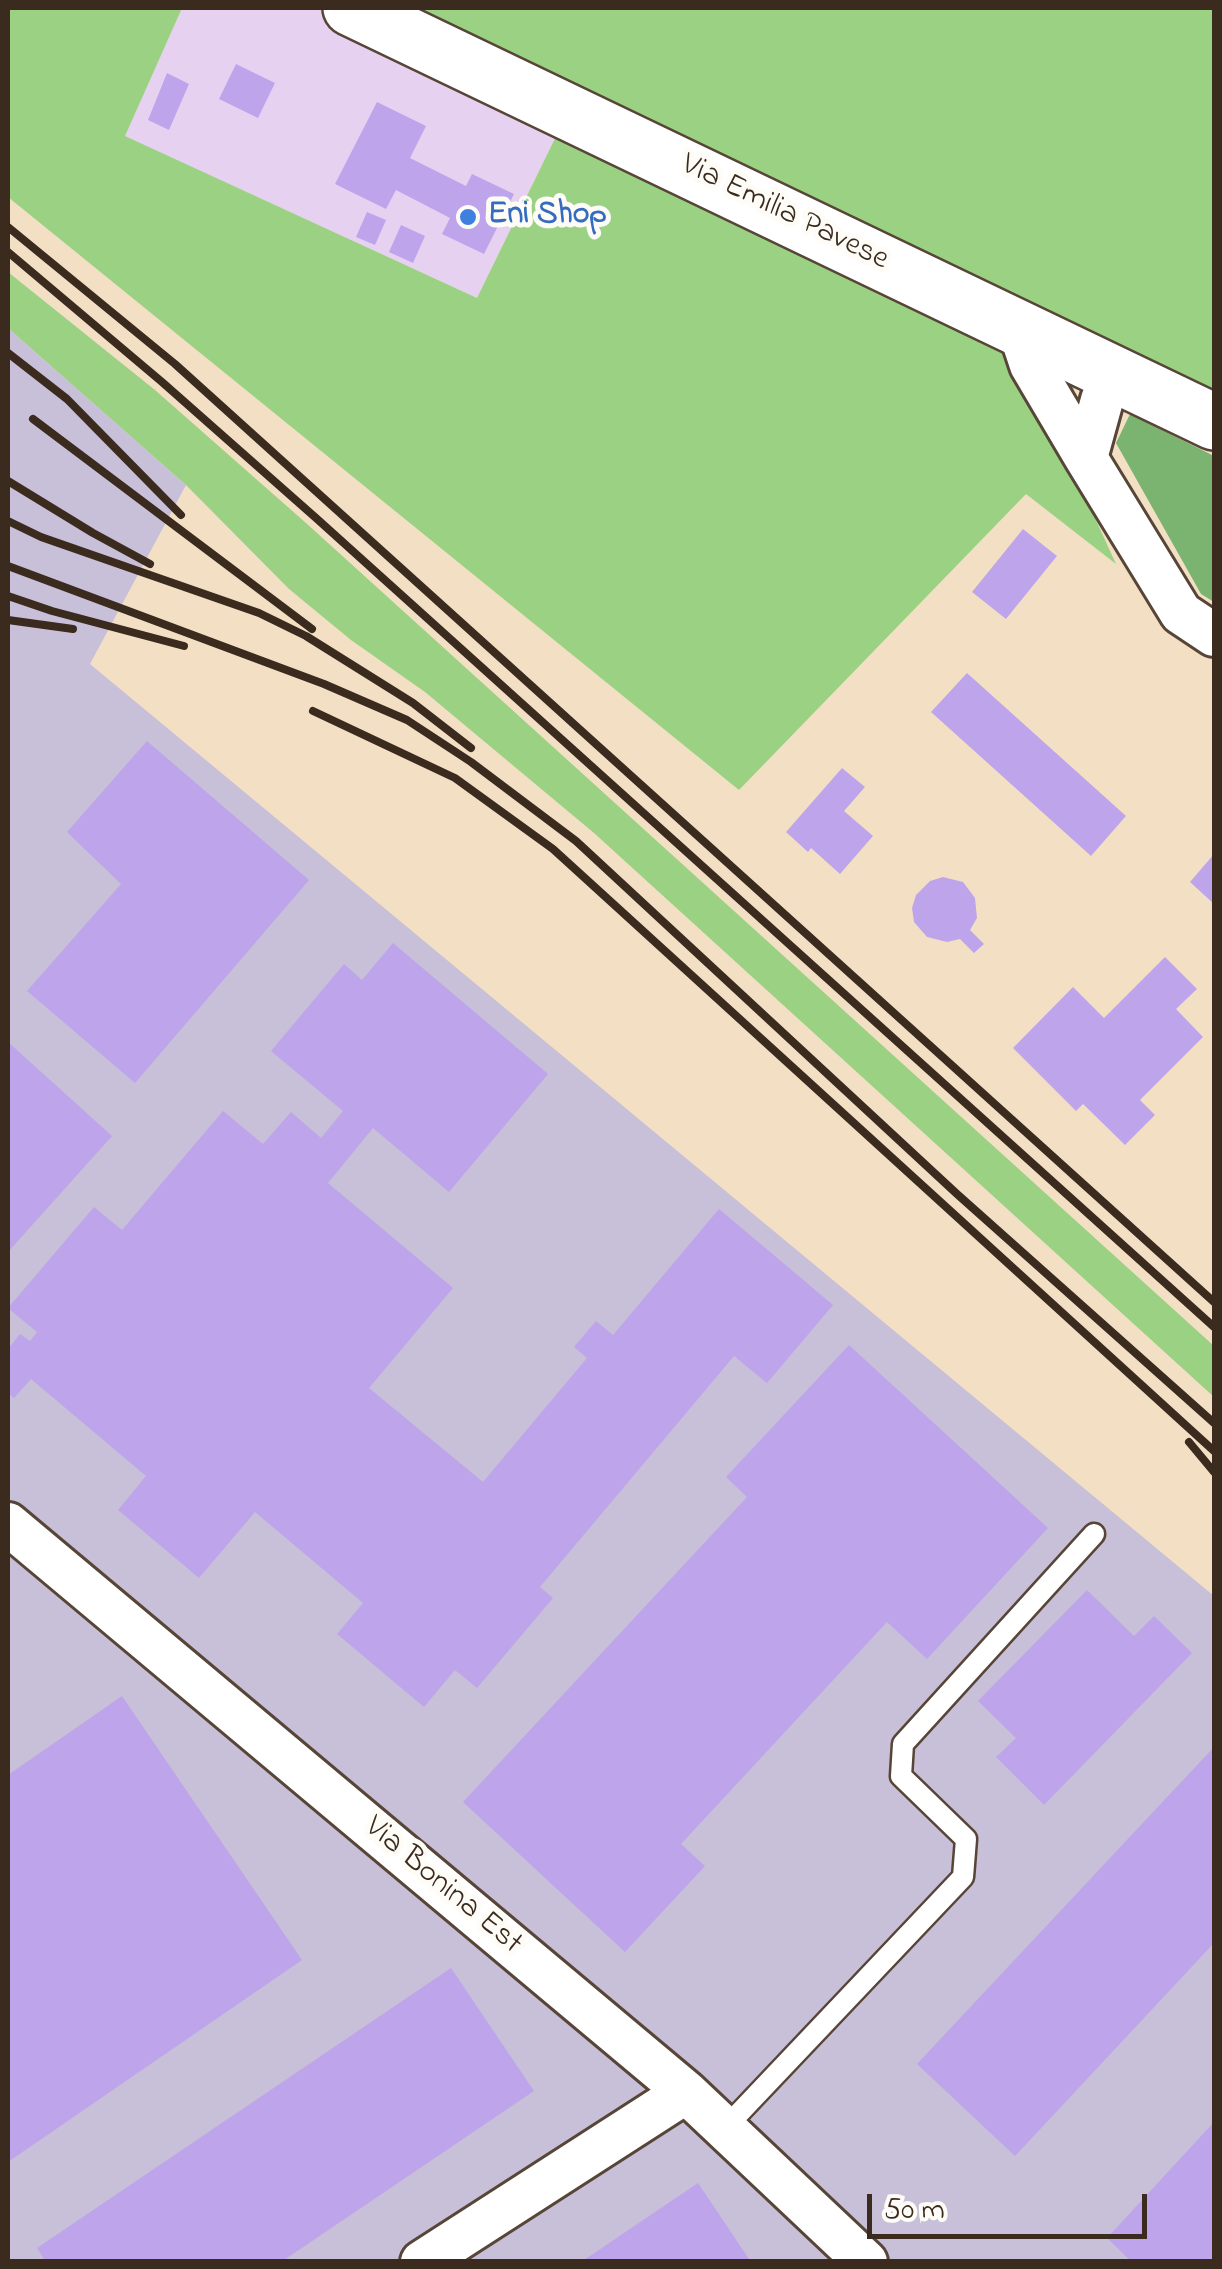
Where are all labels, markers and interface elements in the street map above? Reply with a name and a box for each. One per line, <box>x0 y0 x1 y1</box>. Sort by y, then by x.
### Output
street label: Via Emilia Pavese <box>674 147 894 281</box>
place label: Eni Shop <box>488 198 607 236</box>
marker: Eni Shop <box>457 206 479 228</box>
street label: Via Bonina Est <box>355 1810 529 1964</box>
scale bar <box>872 2174 1152 2236</box>
text: 50 m <box>884 2189 945 2233</box>

